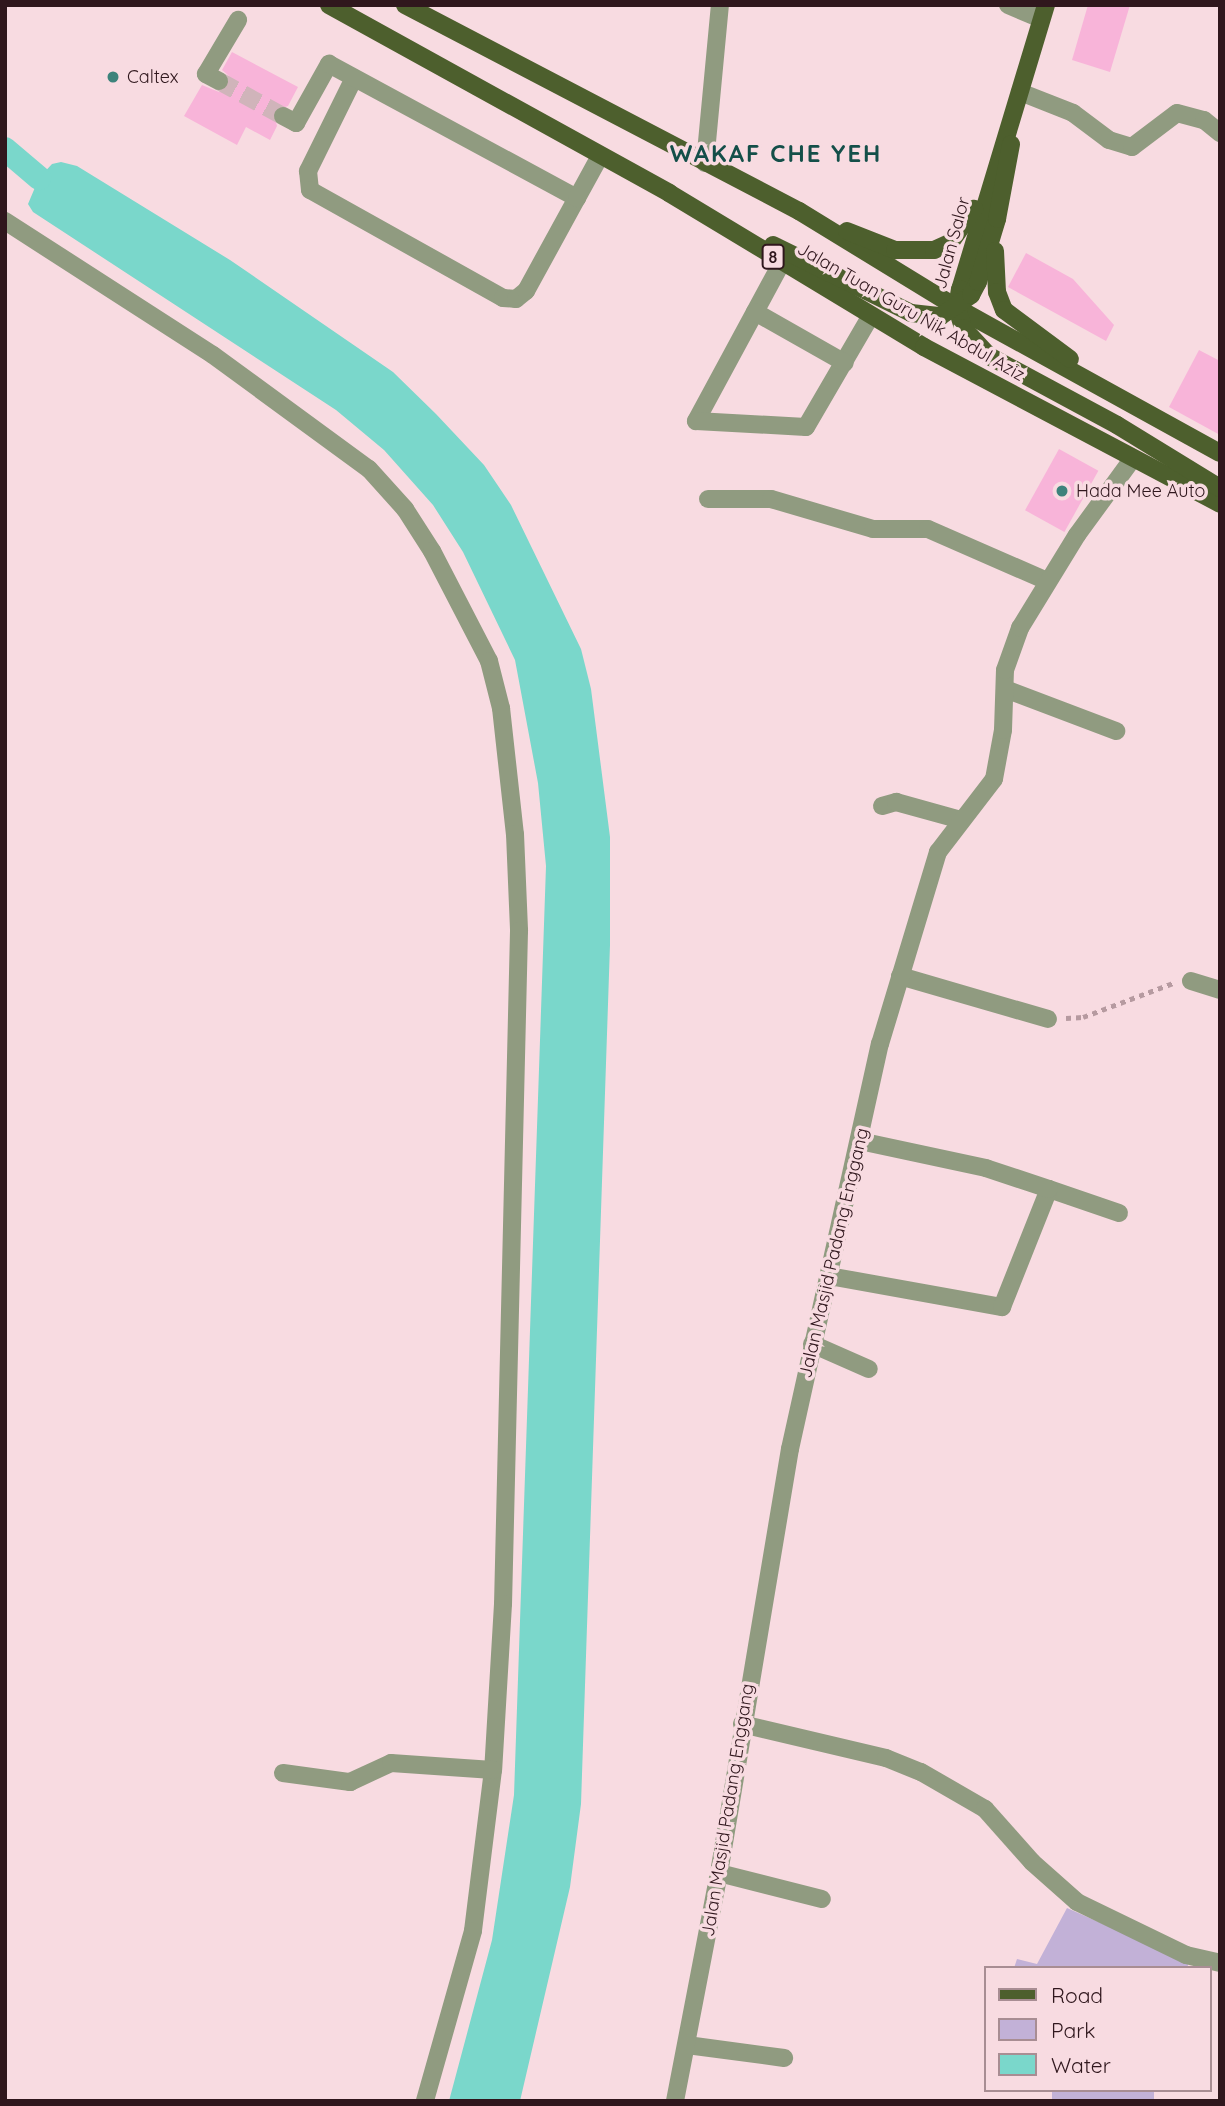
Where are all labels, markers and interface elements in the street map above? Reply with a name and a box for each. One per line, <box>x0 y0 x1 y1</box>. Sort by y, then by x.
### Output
place label: Caltex <box>127 66 179 88</box>
marker: Caltex <box>105 69 121 85</box>
district label: WAKAF CHE YEH <box>671 140 881 168</box>
street label: Jalan Salor <box>929 195 975 291</box>
street label: Jalan Tuan Guru Nik Abdul Aziz <box>794 238 1028 386</box>
road number: 8 <box>761 244 785 270</box>
place label: Hada Mee Auto <box>1076 480 1205 502</box>
marker: Hada Mee Auto <box>1054 483 1070 499</box>
street label: Jalan Masjid Padang Enggang <box>795 1126 873 1380</box>
street label: Jalan Masjid Padang Enggang <box>697 1682 759 1938</box>
legend <box>984 1966 1211 2092</box>
text: Road <box>1051 1982 1103 2008</box>
text: Park <box>1051 2017 1095 2043</box>
text: Water <box>1051 2052 1111 2078</box>

